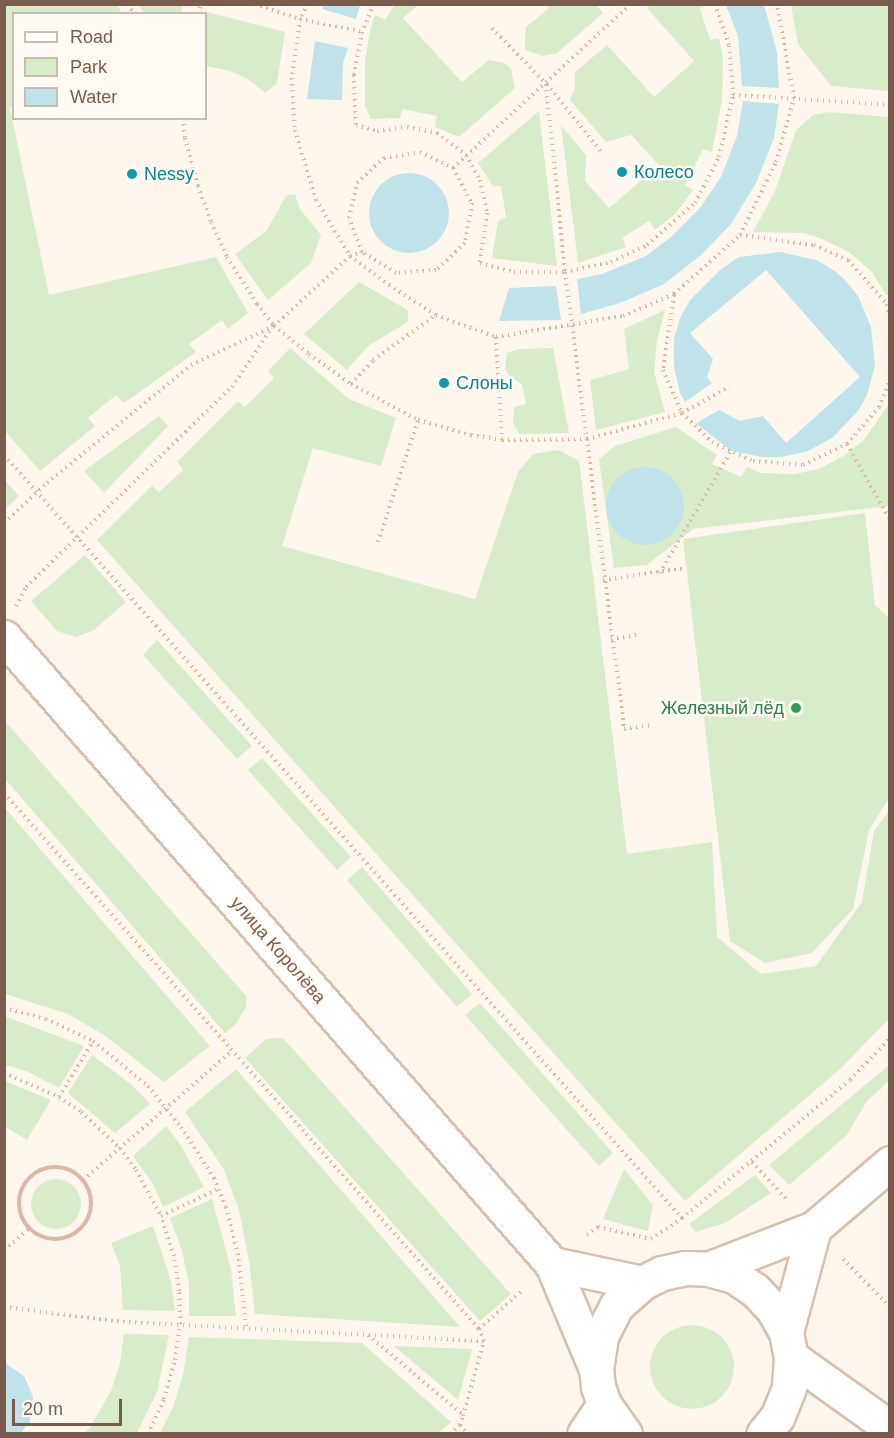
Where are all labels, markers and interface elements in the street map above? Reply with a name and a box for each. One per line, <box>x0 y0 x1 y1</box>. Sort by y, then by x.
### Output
legend <box>12 12 207 120</box>
text: Road <box>70 27 113 47</box>
text: Park <box>70 57 107 77</box>
text: Water <box>70 87 117 107</box>
place label: Колесо <box>634 161 694 183</box>
place label: Nessy <box>144 163 194 185</box>
marker: Колесо <box>615 165 629 179</box>
marker: Nessy <box>125 167 139 181</box>
place label: Слоны <box>456 372 513 394</box>
marker: Слоны <box>437 376 451 390</box>
place label: Железный лёд <box>661 697 784 719</box>
marker: Железный лёд <box>789 701 803 715</box>
street label: улица Королёва <box>226 892 330 1008</box>
scale bar <box>15 1387 124 1425</box>
text: 20 m <box>23 1399 63 1419</box>

